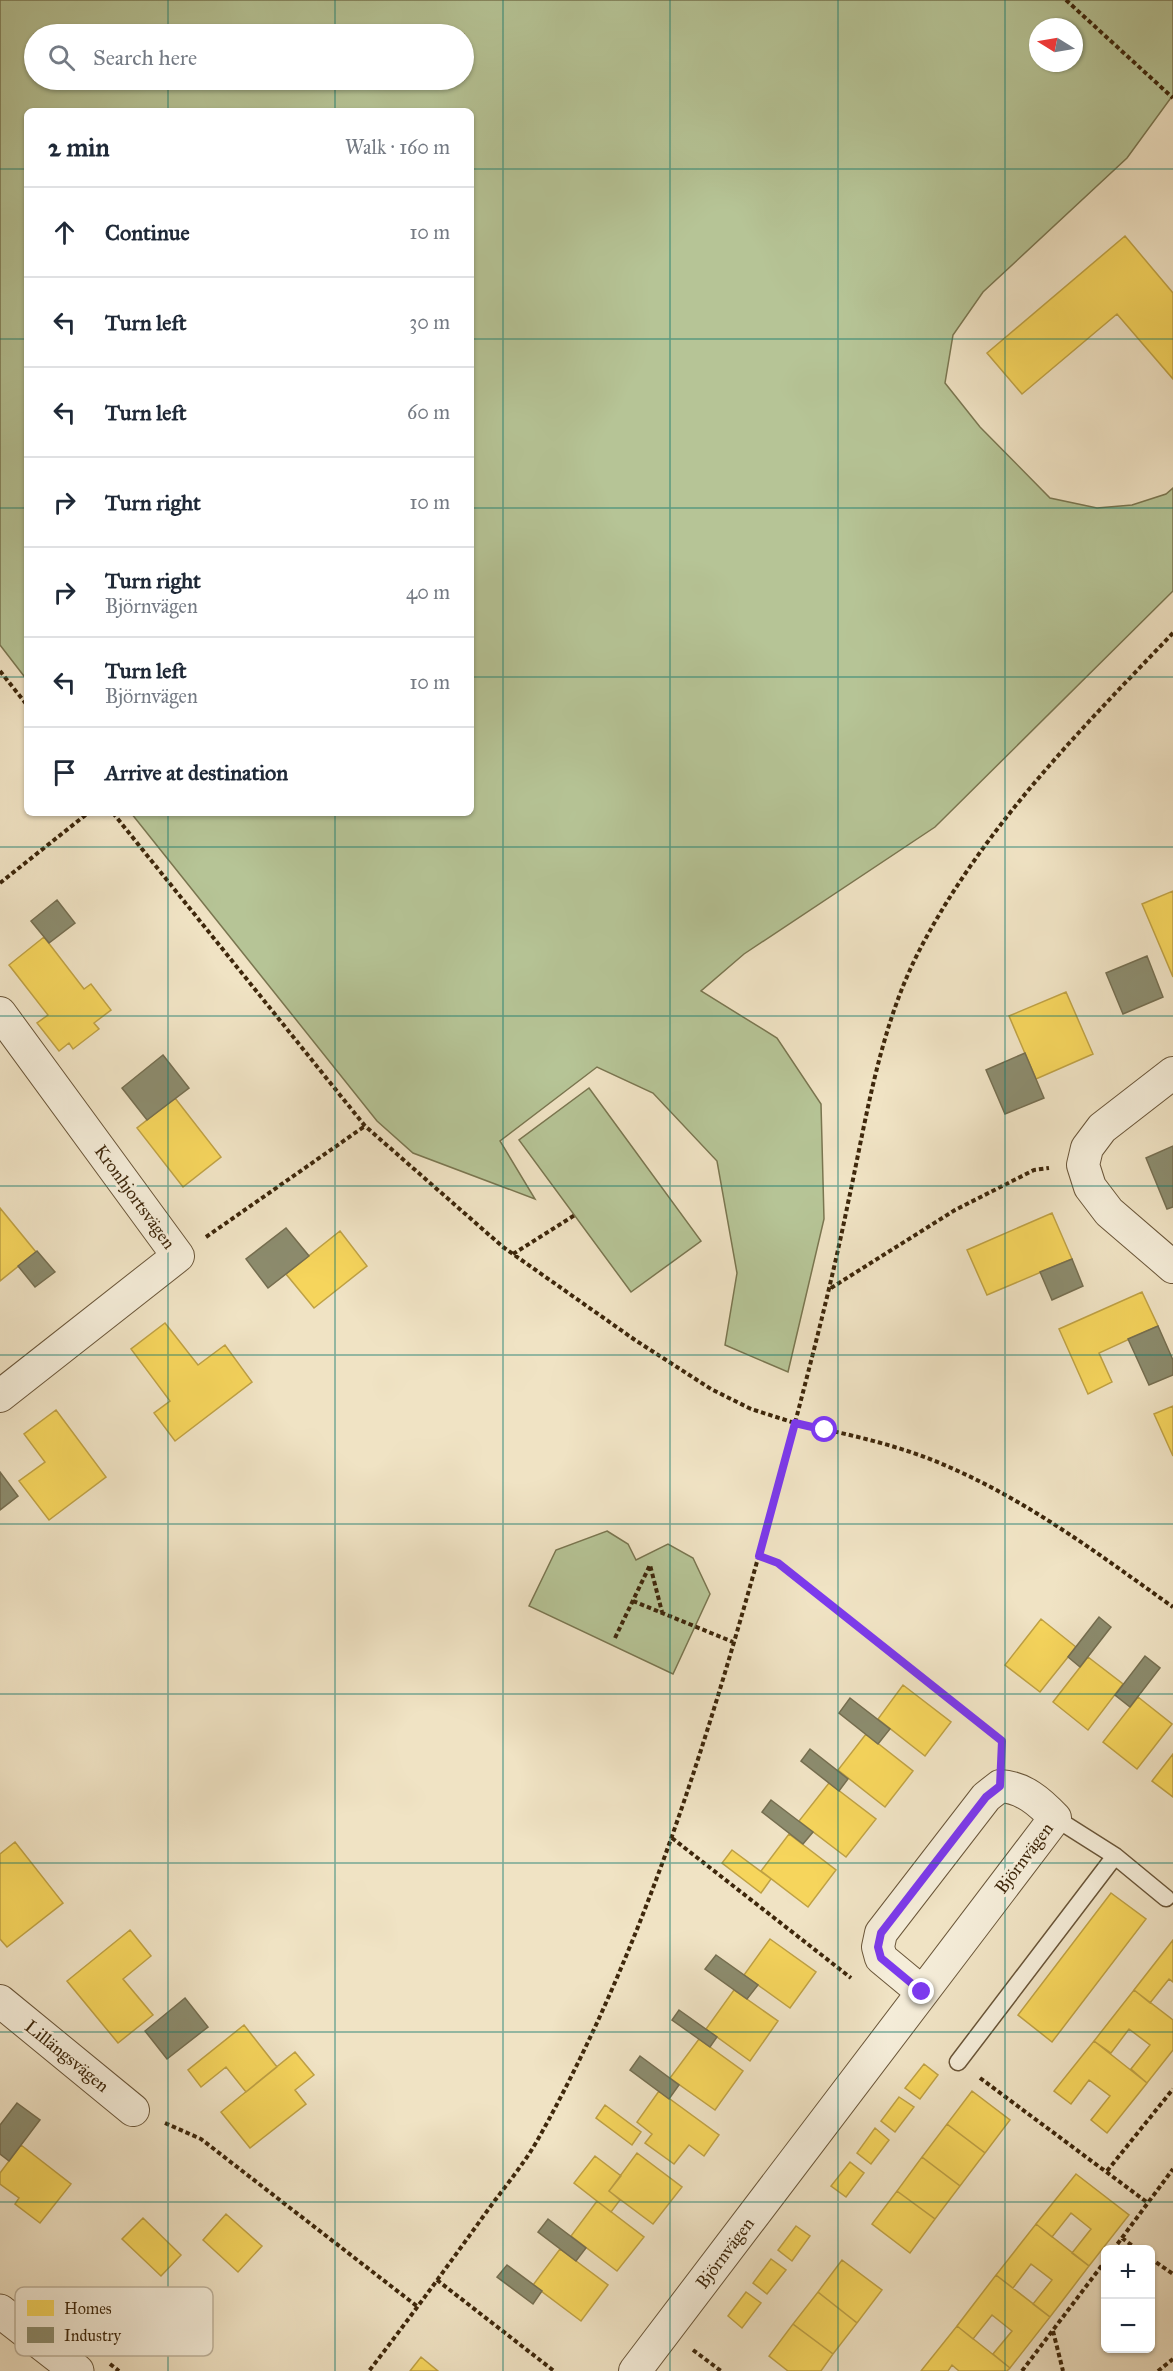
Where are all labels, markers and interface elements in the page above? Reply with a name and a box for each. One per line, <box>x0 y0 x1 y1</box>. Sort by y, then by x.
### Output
north arrow <box>1029 18 1083 72</box>
search box <box>24 24 474 90</box>
icon: search <box>45 41 78 74</box>
text: Search here <box>93 44 197 71</box>
text: 2 min <box>48 131 109 163</box>
text: Walk · 160 m <box>345 135 450 159</box>
icon: ahead <box>48 216 81 249</box>
text: Continue <box>105 219 190 246</box>
text: 10 m <box>409 220 450 244</box>
icon: left <box>48 306 81 339</box>
text: Turn left <box>105 309 187 336</box>
text: 30 m <box>409 310 450 334</box>
icon: left <box>48 396 81 429</box>
text: Turn left <box>105 399 187 426</box>
text: 60 m <box>407 400 450 424</box>
icon: right <box>48 486 81 519</box>
text: Turn right <box>105 489 201 516</box>
text: 10 m <box>409 490 450 514</box>
text: Turn right <box>105 567 201 594</box>
icon: right <box>48 576 81 609</box>
text: 40 m <box>406 580 450 604</box>
text: Björnvägen <box>105 594 198 618</box>
text: Turn left <box>105 657 187 684</box>
icon: left <box>48 666 81 699</box>
text: 10 m <box>409 670 450 694</box>
text: Björnvägen <box>105 684 198 708</box>
icon: arrive <box>48 756 81 789</box>
text: Arrive at destination <box>105 759 288 786</box>
street label: Kronhjortsvägen <box>89 1141 180 1254</box>
route start <box>811 1416 837 1442</box>
street label: Björnvägen <box>990 1818 1059 1899</box>
route end <box>908 1978 934 2004</box>
street label: Lillängsvägen <box>20 2015 114 2098</box>
street label: Björnvägen <box>691 2213 760 2294</box>
map controls <box>1101 2245 1155 2353</box>
button: + <box>1101 2245 1155 2299</box>
legend <box>15 2287 213 2356</box>
text: Homes <box>64 2299 112 2318</box>
button: − <box>1101 2299 1155 2353</box>
text: Industry <box>64 2326 122 2345</box>

